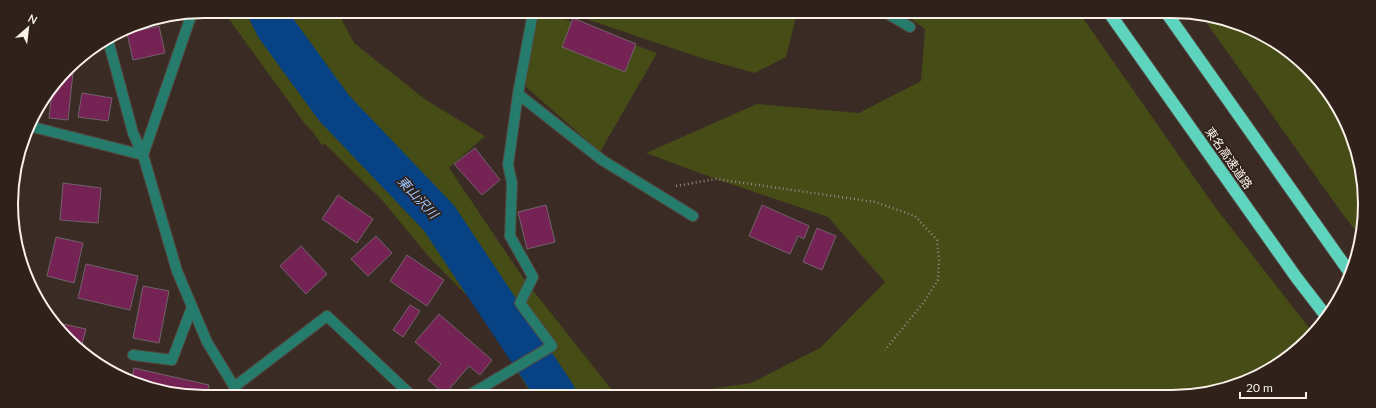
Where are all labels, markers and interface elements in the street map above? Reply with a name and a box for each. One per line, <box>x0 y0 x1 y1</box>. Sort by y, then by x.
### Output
north arrow <box>8 8 48 48</box>
text: N <box>26 11 40 26</box>
street label: 東名高速道路 <box>1202 124 1256 192</box>
water label: 東山沢川 <box>394 173 443 223</box>
scale bar <box>1240 374 1306 400</box>
text: 20 m <box>1246 380 1273 395</box>

